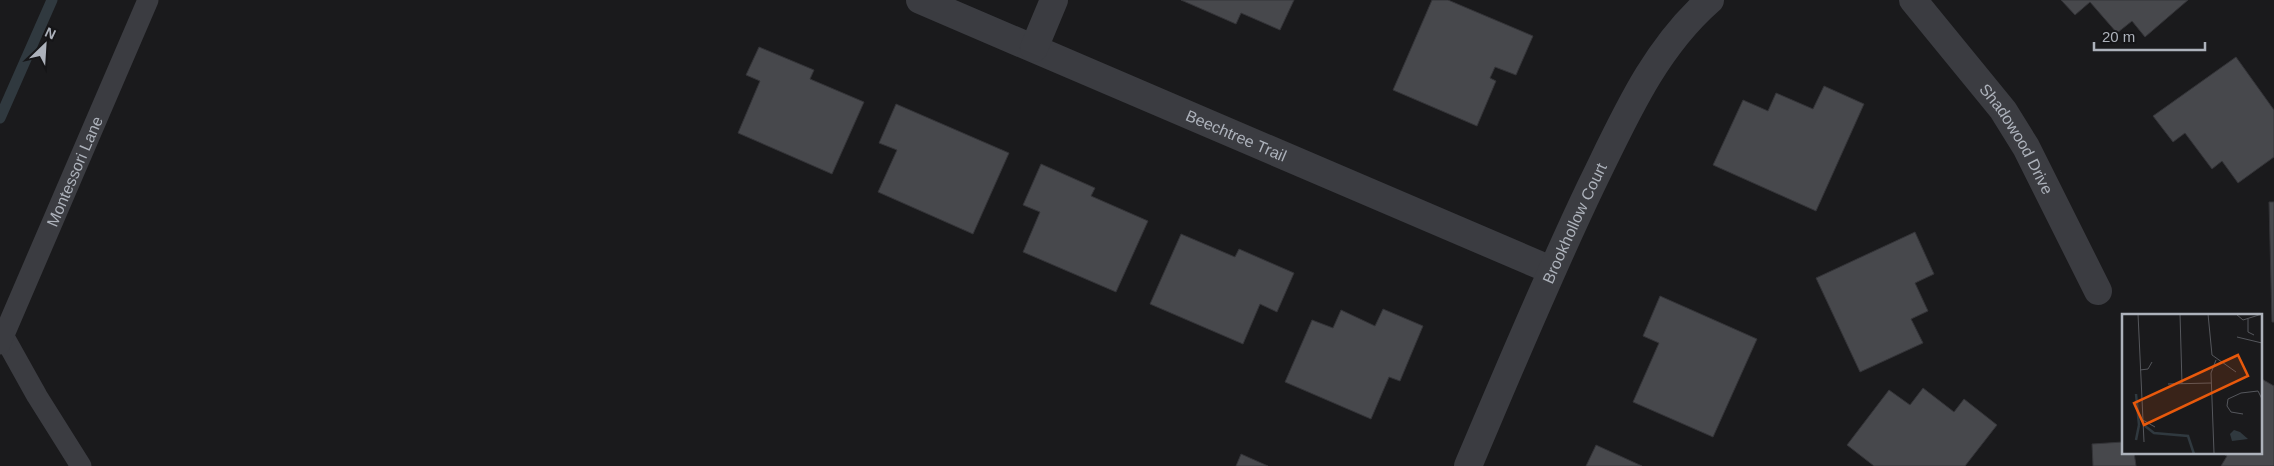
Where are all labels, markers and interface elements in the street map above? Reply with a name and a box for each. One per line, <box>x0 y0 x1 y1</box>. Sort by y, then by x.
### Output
north arrow <box>20 20 70 70</box>
scale bar <box>2094 20 2205 52</box>
text: N <box>43 24 58 43</box>
text: 20 m <box>2102 28 2135 45</box>
street label: Shadowood Drive <box>1976 81 2056 197</box>
street label: Beechtree Trail <box>1183 107 1289 165</box>
street label: Montessori Lane <box>44 114 106 229</box>
street label: Brookhollow Court <box>1539 160 1610 286</box>
inset map <box>2122 314 2262 454</box>

